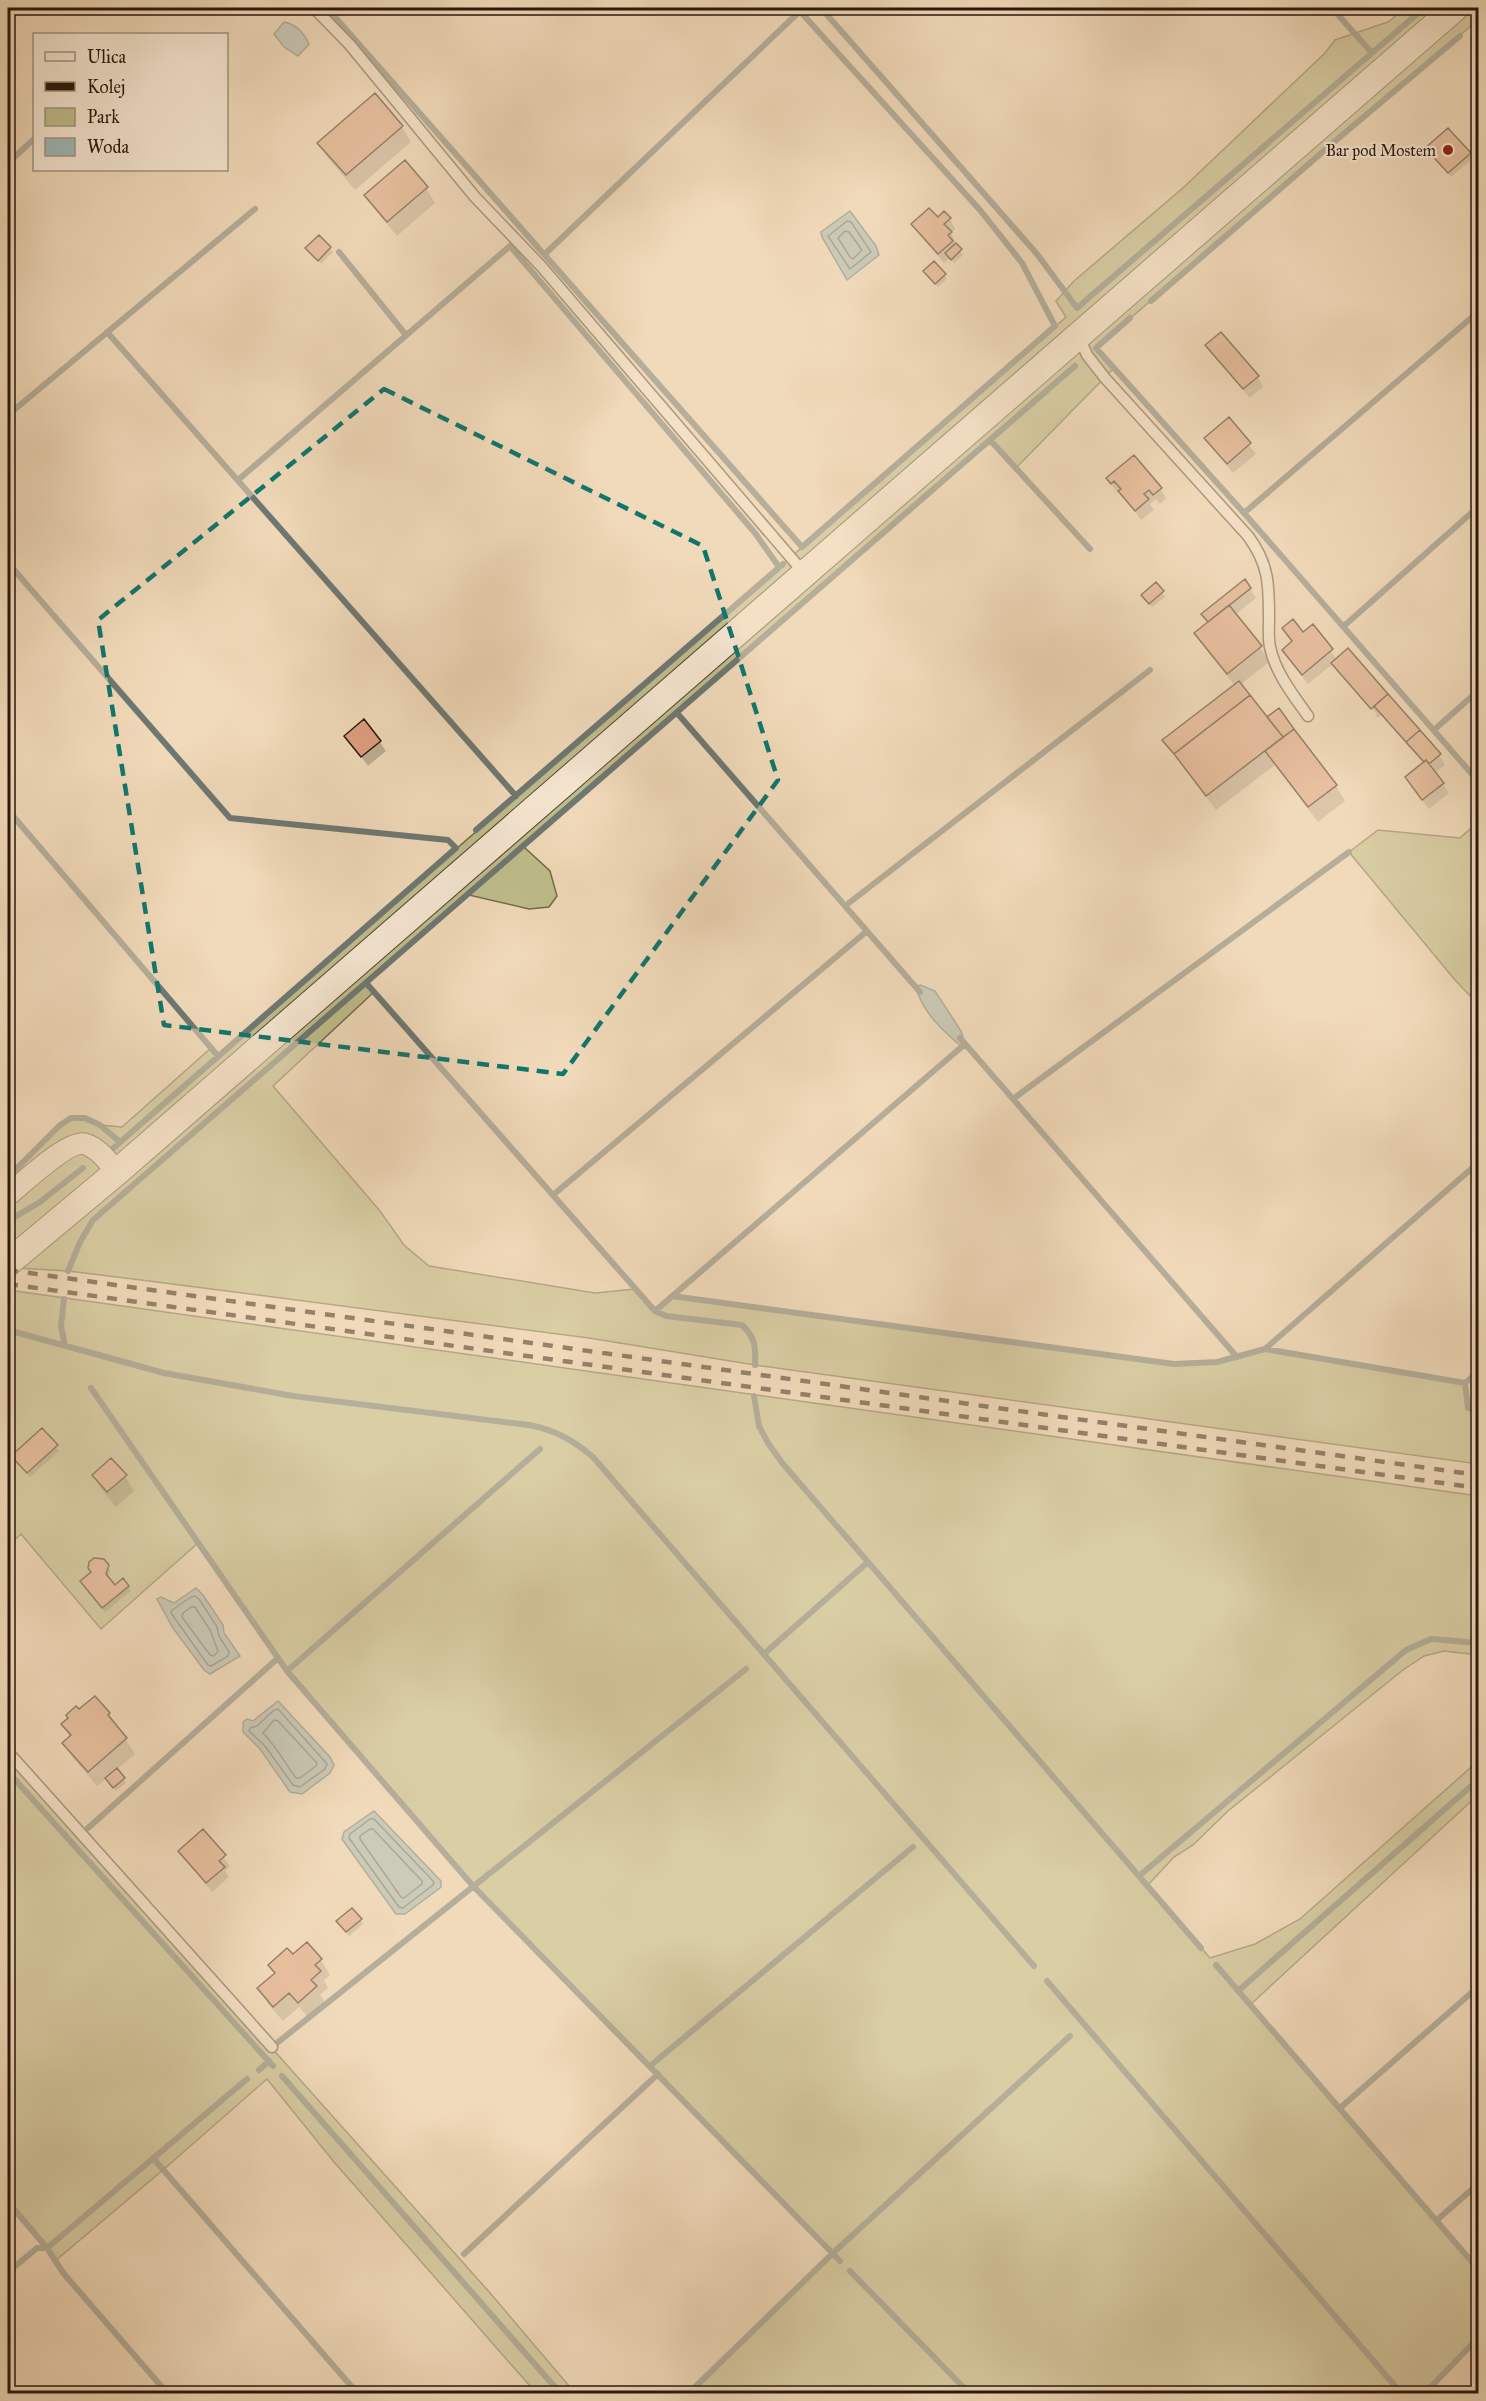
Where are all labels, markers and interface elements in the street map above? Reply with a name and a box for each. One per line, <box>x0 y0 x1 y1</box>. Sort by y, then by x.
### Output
legend <box>33 33 228 171</box>
text: Ulica <box>87 46 127 68</box>
text: Kolej <box>87 76 125 98</box>
text: Park <box>87 106 120 128</box>
text: Woda <box>87 136 130 158</box>
place label: Bar pod Mostem <box>1325 141 1437 160</box>
marker: Bar pod Mostem <box>1441 143 1455 157</box>

